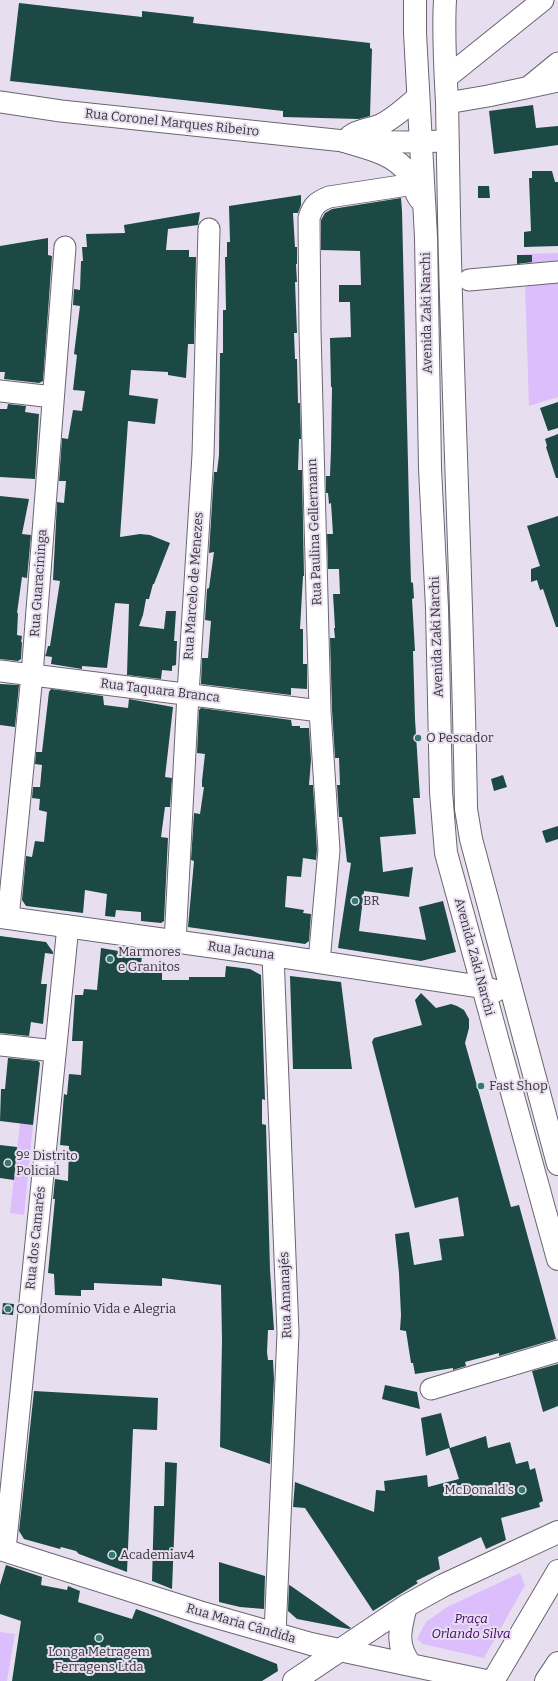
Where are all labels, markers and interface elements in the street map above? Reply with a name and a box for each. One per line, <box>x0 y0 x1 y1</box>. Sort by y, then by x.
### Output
street label: Rua Coronel Marques Ribeiro <box>84 106 260 140</box>
street label: Avenida Zaki Narchi <box>418 252 436 374</box>
street label: Rua Paulina Gellermann <box>305 458 325 606</box>
street label: Rua Marcelo de Menezes <box>181 512 207 660</box>
street label: Rua Guaracininga <box>27 529 51 637</box>
street label: Avenida Zaki Narchi <box>427 576 447 698</box>
street label: Rua Taquara Branca <box>99 676 221 706</box>
place label: O Pescador <box>426 730 494 746</box>
marker: O Pescador <box>413 733 423 743</box>
place label: BR <box>363 893 380 909</box>
marker: BR <box>350 896 360 906</box>
street label: Avenida Zaki Narchi <box>451 896 497 1018</box>
street label: Rua Jacuna <box>207 939 275 963</box>
place label: Marmores e Granitos <box>118 944 181 975</box>
marker: Marmores e Granitos <box>105 954 115 964</box>
place label: Fast Shop <box>489 1078 548 1094</box>
marker: Fast Shop <box>476 1081 486 1091</box>
place label: 9º Distrito Policial <box>16 1148 78 1179</box>
marker: 9º Distrito Policial <box>3 1158 13 1168</box>
street label: Rua dos Camarés <box>23 1186 49 1290</box>
street label: Rua Amanajés <box>277 1251 295 1339</box>
place label: Condomínio Vida e Alegria <box>16 1301 176 1317</box>
marker: Condomínio Vida e Alegria <box>3 1304 13 1314</box>
place label: McDonald's <box>444 1482 514 1498</box>
marker: McDonald's <box>517 1485 527 1495</box>
place label: Academiav4 <box>120 1547 195 1563</box>
marker: Academiav4 <box>107 1550 117 1560</box>
street label: Rua Maria Cândida <box>184 1601 298 1647</box>
park label: Praça Orlando Silva <box>432 1611 510 1642</box>
marker: Longa Metragem Ferragens Ltda <box>94 1633 104 1643</box>
place label: Longa Metragem Ferragens Ltda <box>48 1644 150 1675</box>

